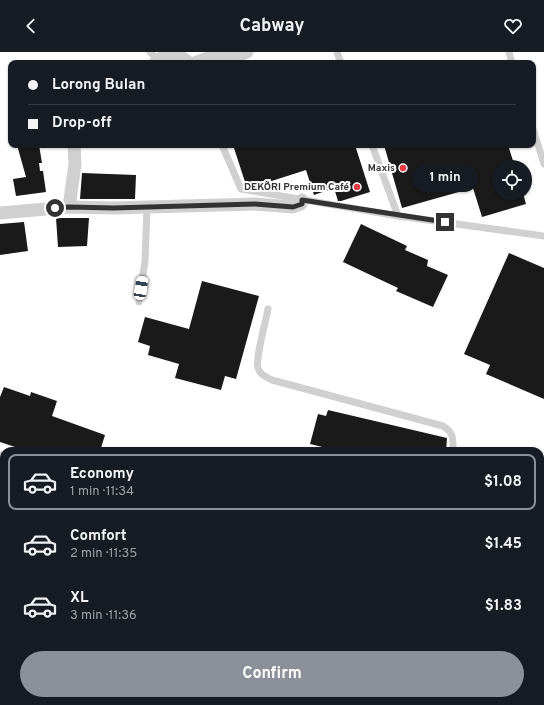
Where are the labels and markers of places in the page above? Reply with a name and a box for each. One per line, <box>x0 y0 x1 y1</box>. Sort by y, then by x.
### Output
place label: Maxis <box>368 162 395 175</box>
marker: Maxis <box>398 163 408 173</box>
place label: DEKÕRI Premium Café <box>244 181 349 194</box>
marker: DEKÕRI Premium Café <box>352 182 362 192</box>

